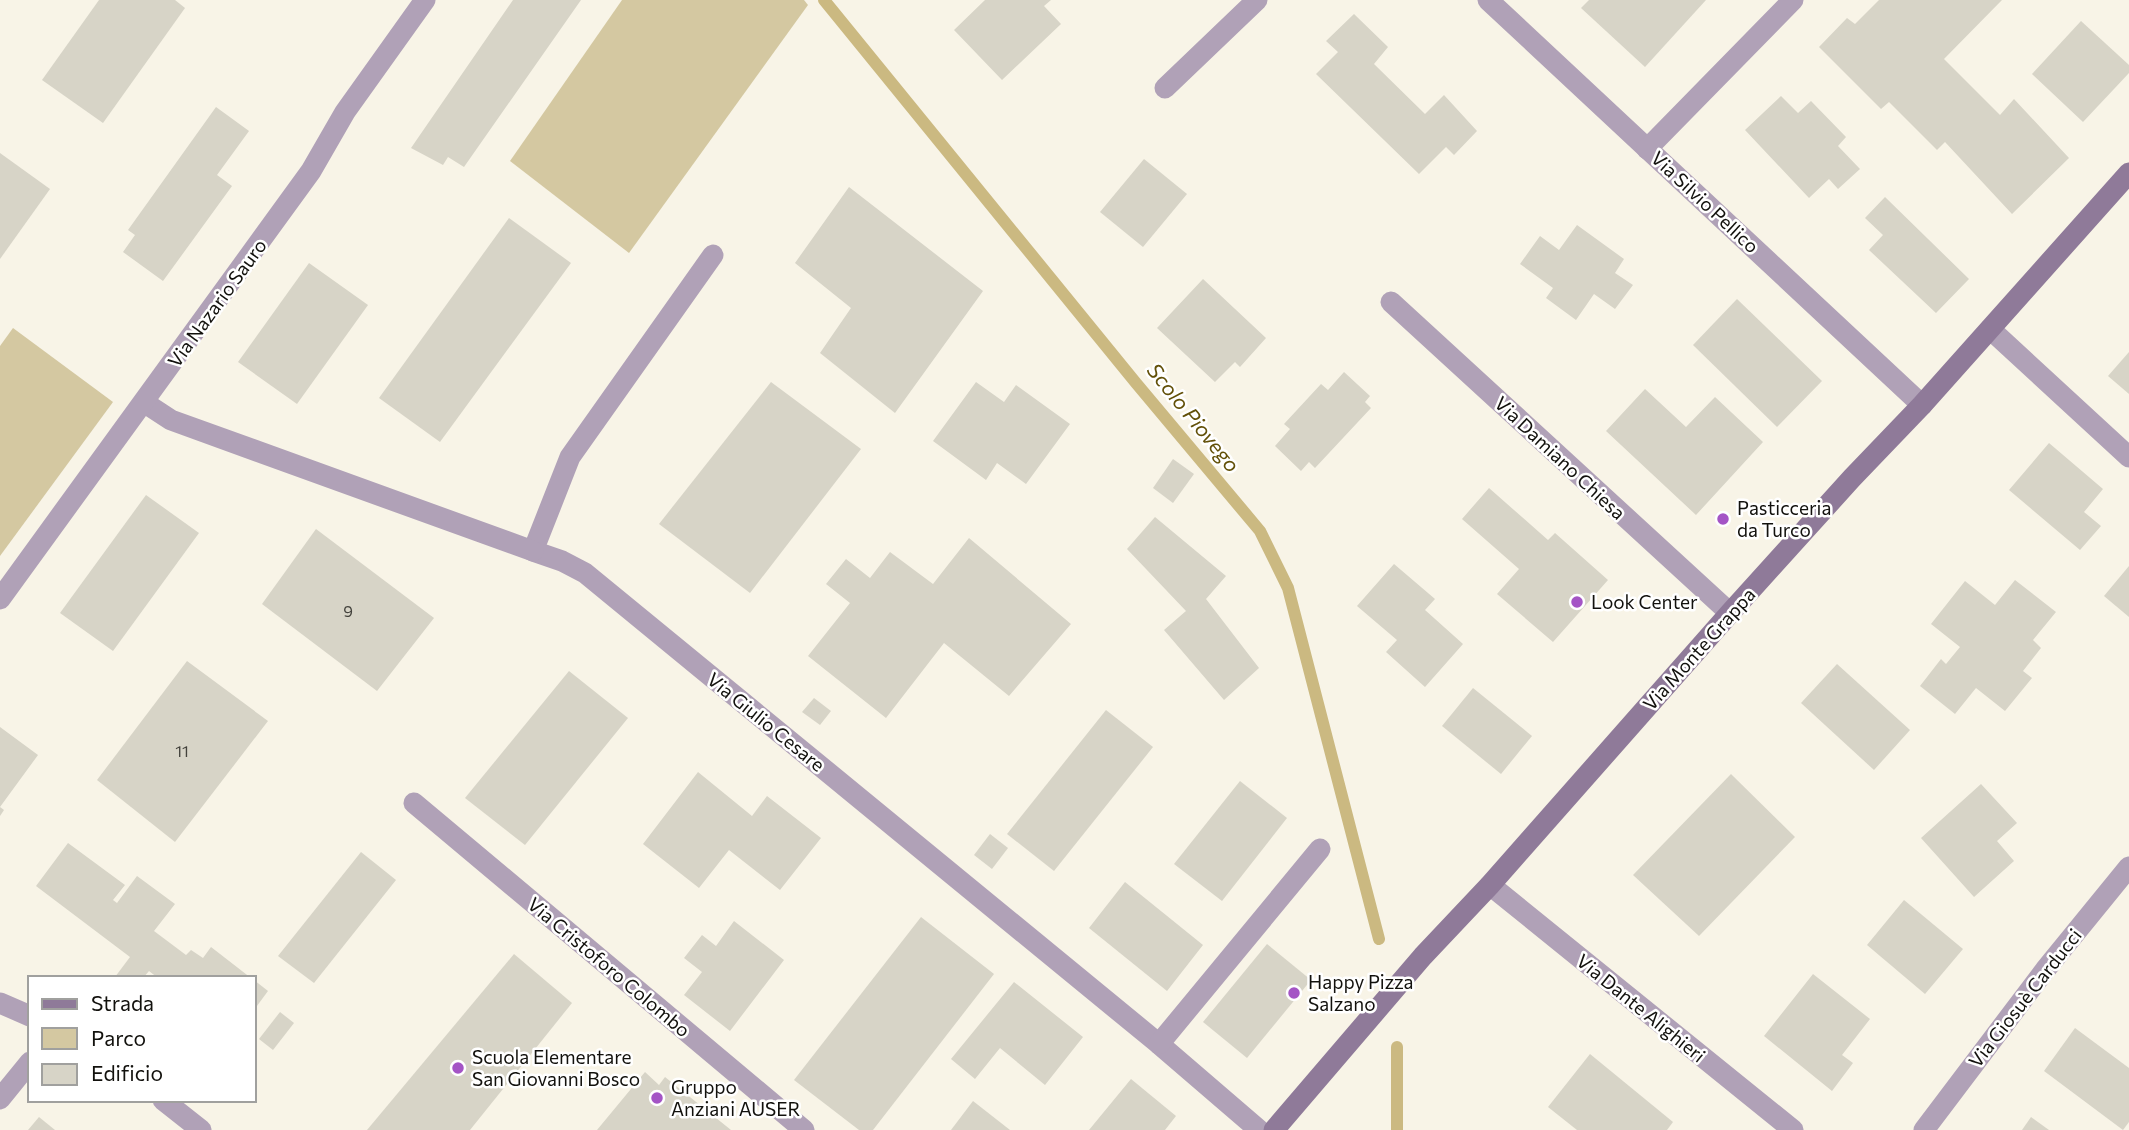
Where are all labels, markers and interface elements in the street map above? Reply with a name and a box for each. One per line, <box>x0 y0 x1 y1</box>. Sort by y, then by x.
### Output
street label: Via Silvio Pellico <box>1647 146 1764 257</box>
street label: Via Nazario Sauro <box>162 234 271 371</box>
water label: Scolo Piovego <box>1143 358 1246 477</box>
street label: Via Damiano Chiesa <box>1490 391 1630 524</box>
place label: Pasticceria da Turco <box>1737 496 1831 541</box>
marker: Pasticceria da Turco <box>1715 511 1731 527</box>
street label: Via Monte Grappa <box>1638 583 1760 715</box>
place label: Look Center <box>1591 590 1698 613</box>
marker: Look Center <box>1569 594 1585 610</box>
house number: 9 <box>343 601 353 620</box>
street label: Via Giulio Cesare <box>703 667 830 776</box>
house number: 11 <box>175 741 189 760</box>
street label: Via Cristoforo Colombo <box>523 892 695 1041</box>
street label: Via Giosuè Carducci <box>1963 924 2086 1072</box>
street label: Via Dante Alighieri <box>1572 949 1710 1067</box>
place label: Happy Pizza Salzano <box>1308 970 1414 1015</box>
legend <box>28 976 256 1102</box>
marker: Happy Pizza Salzano <box>1286 985 1302 1001</box>
text: Strada <box>91 990 154 1015</box>
text: Parco <box>91 1025 146 1050</box>
place label: Scuola Elementare San Giovanni Bosco <box>472 1045 640 1090</box>
text: Edificio <box>91 1060 163 1085</box>
marker: Scuola Elementare San Giovanni Bosco <box>450 1060 466 1076</box>
place label: Gruppo Anziani AUSER <box>671 1075 801 1120</box>
marker: Gruppo Anziani AUSER <box>649 1090 665 1106</box>

